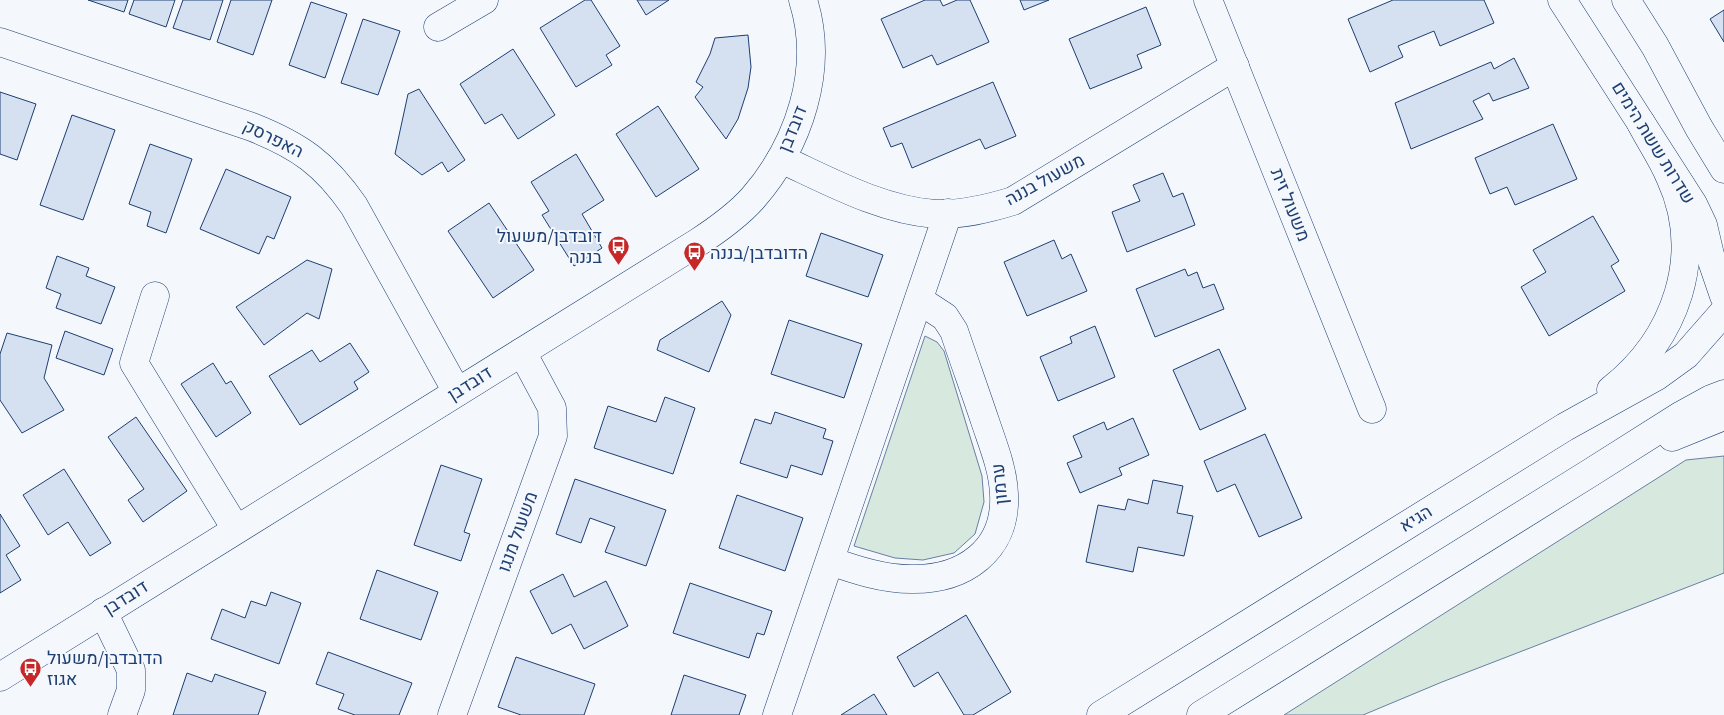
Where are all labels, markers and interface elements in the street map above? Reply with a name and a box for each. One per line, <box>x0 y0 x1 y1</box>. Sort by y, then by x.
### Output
street label: שדרות ששת הימים <box>1605 77 1701 209</box>
street label: דובדבן <box>772 102 814 156</box>
street label: האפרסק <box>238 114 308 164</box>
street label: משעול בננה <box>1001 148 1089 212</box>
street label: משעול זית <box>1264 164 1316 246</box>
place label: דובדבן/משעול בננה <box>497 224 603 270</box>
bus stop icon: דובדבן/משעול בננה <box>606 234 630 265</box>
bus stop icon: הדובדבן/בננה <box>682 241 706 272</box>
place label: הדובדבן/בננה <box>710 241 808 266</box>
street label: דובדבן <box>443 361 497 407</box>
street label: ערמון <box>985 462 1015 506</box>
street label: משעול מנגו <box>492 488 544 576</box>
street label: הגיא <box>1395 499 1437 539</box>
street label: דובדבן <box>99 575 153 621</box>
place label: הדובדבן/משעול אגוז <box>47 646 163 692</box>
bus stop icon: הדובדבן/משעול אגוז <box>19 656 43 687</box>

